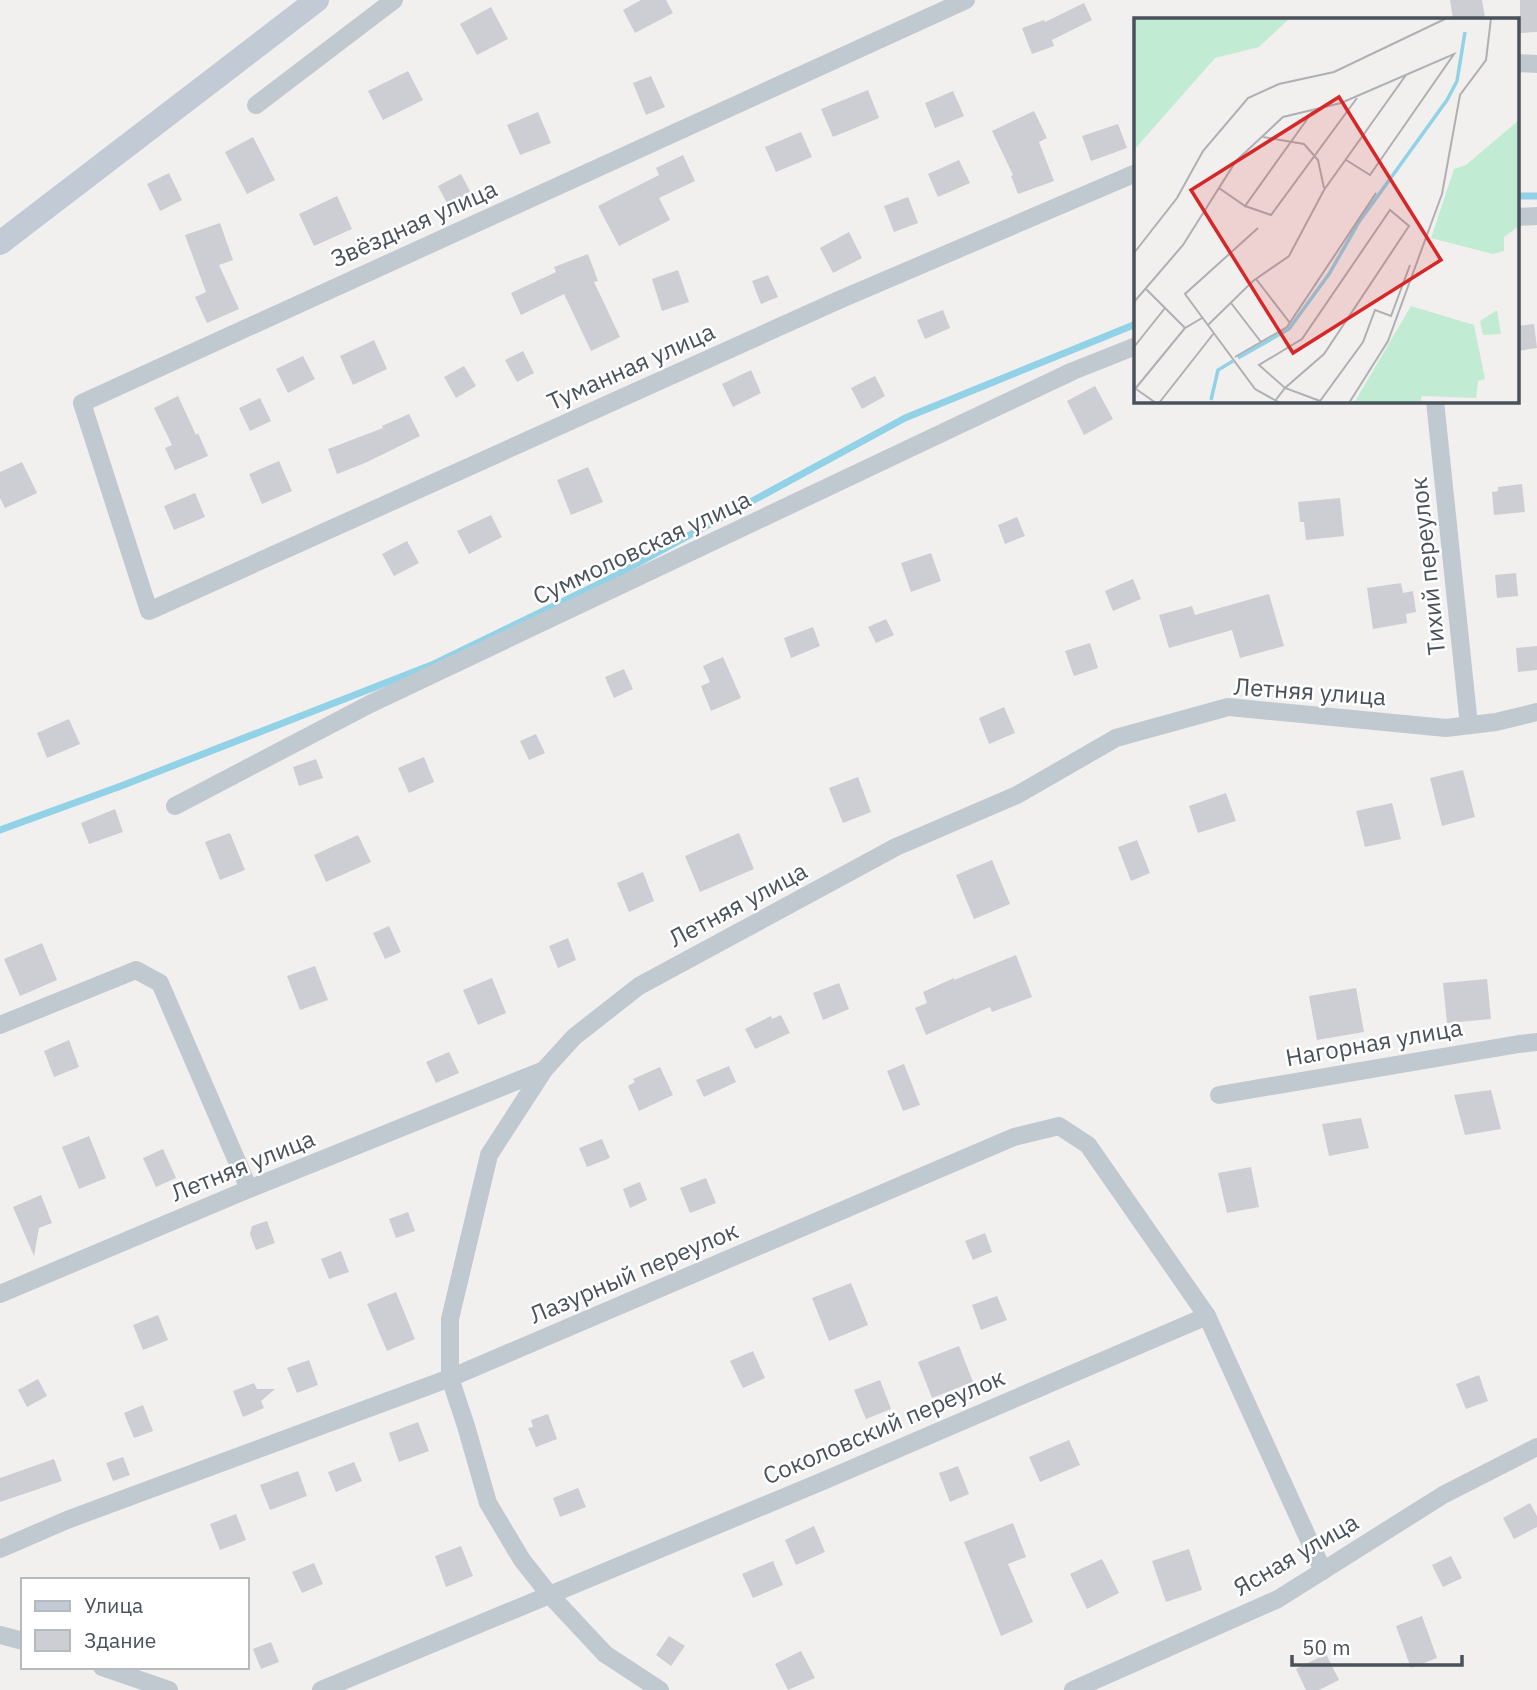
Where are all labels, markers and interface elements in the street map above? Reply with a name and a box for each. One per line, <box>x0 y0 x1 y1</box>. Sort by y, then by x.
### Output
inset map <box>1134 18 1520 402</box>
street label: Звёздная улица <box>325 172 502 274</box>
street label: Туманная улица <box>542 315 720 417</box>
street label: Тихий переулок <box>1402 476 1452 657</box>
street label: Суммоловская улица <box>527 482 756 612</box>
street label: Летняя улица <box>1233 670 1387 712</box>
street label: Летняя улица <box>663 854 813 954</box>
street label: Нагорная улица <box>1283 1011 1465 1073</box>
street label: Летняя улица <box>166 1122 320 1208</box>
street label: Лазурный переулок <box>524 1214 743 1331</box>
street label: Соколовский переулок <box>758 1361 1009 1492</box>
street label: Ясная улица <box>1227 1505 1364 1603</box>
legend <box>21 1578 248 1669</box>
text: Улица <box>84 1591 143 1619</box>
scale bar <box>1292 1624 1462 1668</box>
text: Здание <box>84 1626 156 1654</box>
text: 50 m <box>1302 1633 1351 1661</box>

